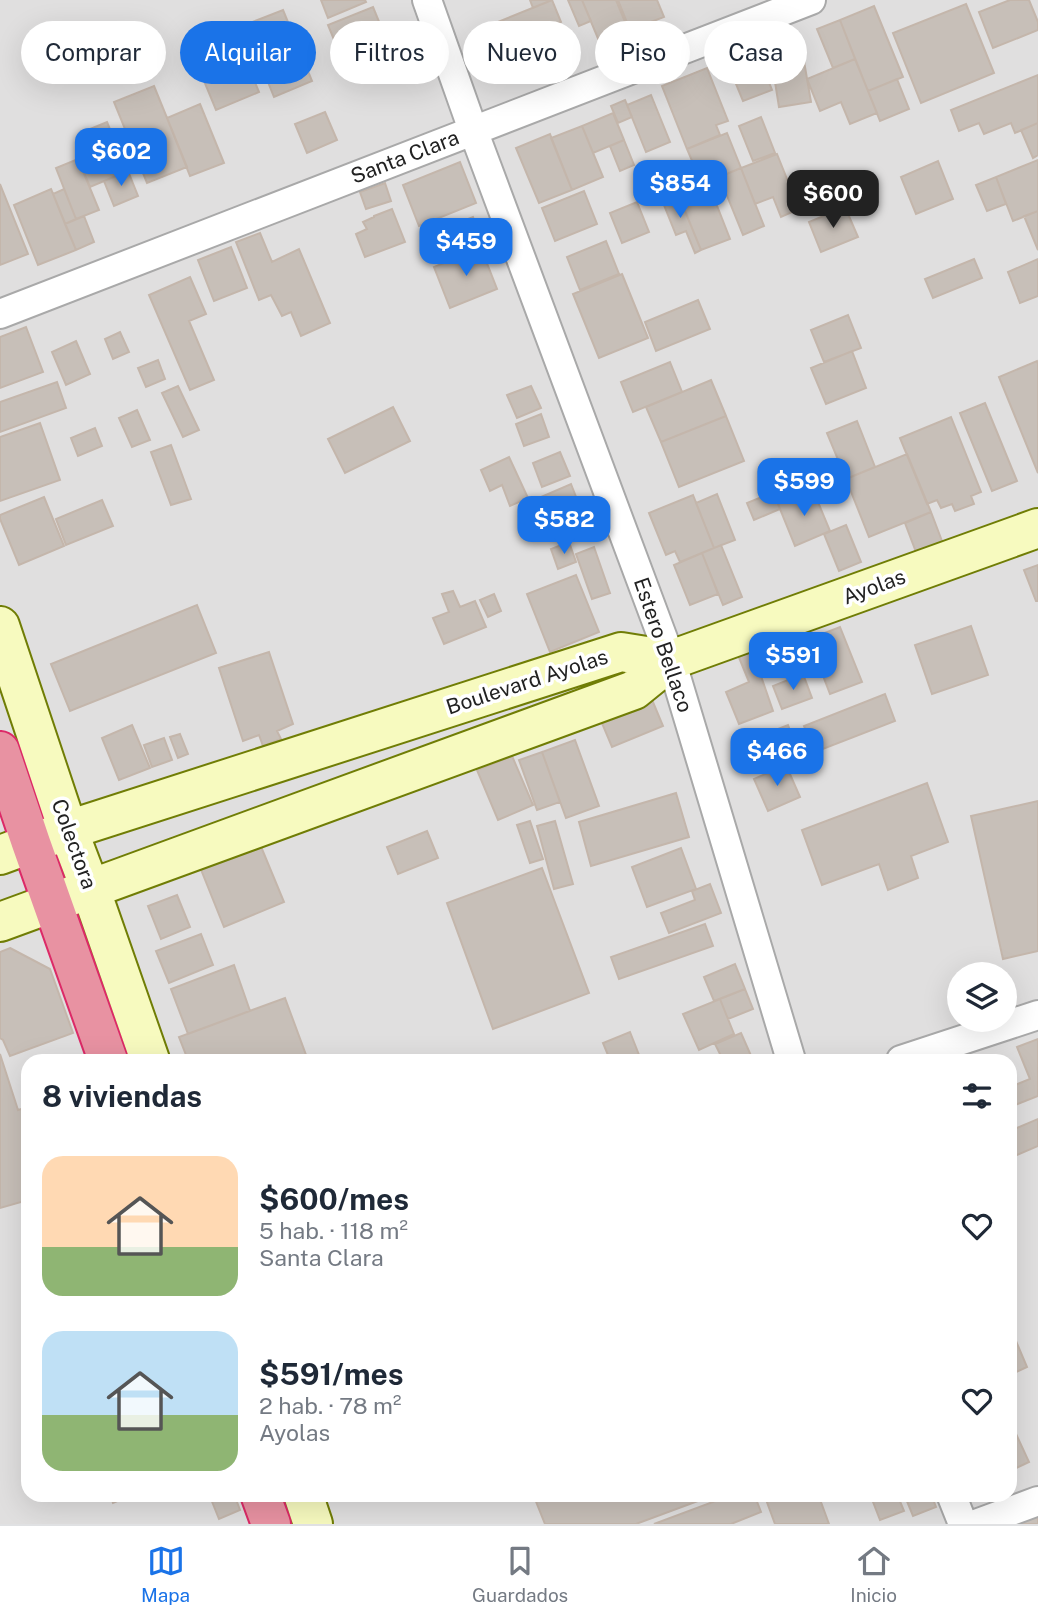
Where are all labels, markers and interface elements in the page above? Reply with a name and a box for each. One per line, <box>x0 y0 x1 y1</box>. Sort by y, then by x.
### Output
chip: Comprar <box>21 21 166 84</box>
chip: Alquilar <box>180 21 316 84</box>
chip: Filtros <box>330 21 449 84</box>
chip: Nuevo <box>463 21 581 84</box>
chip: Piso <box>595 21 690 84</box>
chip: Casa <box>704 21 807 84</box>
street label: Santa Clara <box>347 124 462 189</box>
pin: $602 <box>80 128 162 188</box>
text: $602 <box>91 137 151 164</box>
pin: $854 <box>639 160 721 220</box>
text: $854 <box>649 169 711 196</box>
pin: $600 <box>792 170 874 230</box>
text: $600 <box>803 179 863 206</box>
pin: $459 <box>425 218 507 278</box>
text: $459 <box>435 227 497 254</box>
pin: $599 <box>763 458 845 518</box>
text: $599 <box>773 467 835 494</box>
pin: $582 <box>523 496 605 556</box>
text: $582 <box>533 505 595 532</box>
street label: Ayolas <box>839 564 909 609</box>
street label: Estero Bellaco <box>629 574 698 716</box>
pin: $591 <box>752 632 834 692</box>
text: $591 <box>765 641 821 668</box>
street label: Boulevard Ayolas <box>443 644 611 719</box>
pin: $466 <box>736 728 818 788</box>
text: $466 <box>746 737 808 764</box>
street label: Colectora <box>47 795 102 892</box>
map controls <box>947 962 1017 1032</box>
button: layers <box>947 962 1017 1032</box>
icon: filters <box>958 1077 996 1115</box>
text: 8 viviendas <box>42 1078 202 1114</box>
text: $600/mes <box>259 1181 409 1217</box>
icon: home <box>98 1184 182 1268</box>
icon: heart <box>958 1207 996 1245</box>
text: 5 hab. · 118 m² <box>259 1217 408 1244</box>
text: Santa Clara <box>259 1244 384 1271</box>
text: $591/mes <box>259 1356 404 1392</box>
icon: home <box>98 1359 182 1443</box>
icon: heart <box>958 1382 996 1420</box>
text: 2 hab. · 78 m² <box>259 1392 401 1419</box>
text: Ayolas <box>259 1419 330 1446</box>
tab: Mapa <box>141 1542 190 1606</box>
tab: Guardados <box>472 1542 568 1606</box>
tab: Inicio <box>850 1542 897 1606</box>

